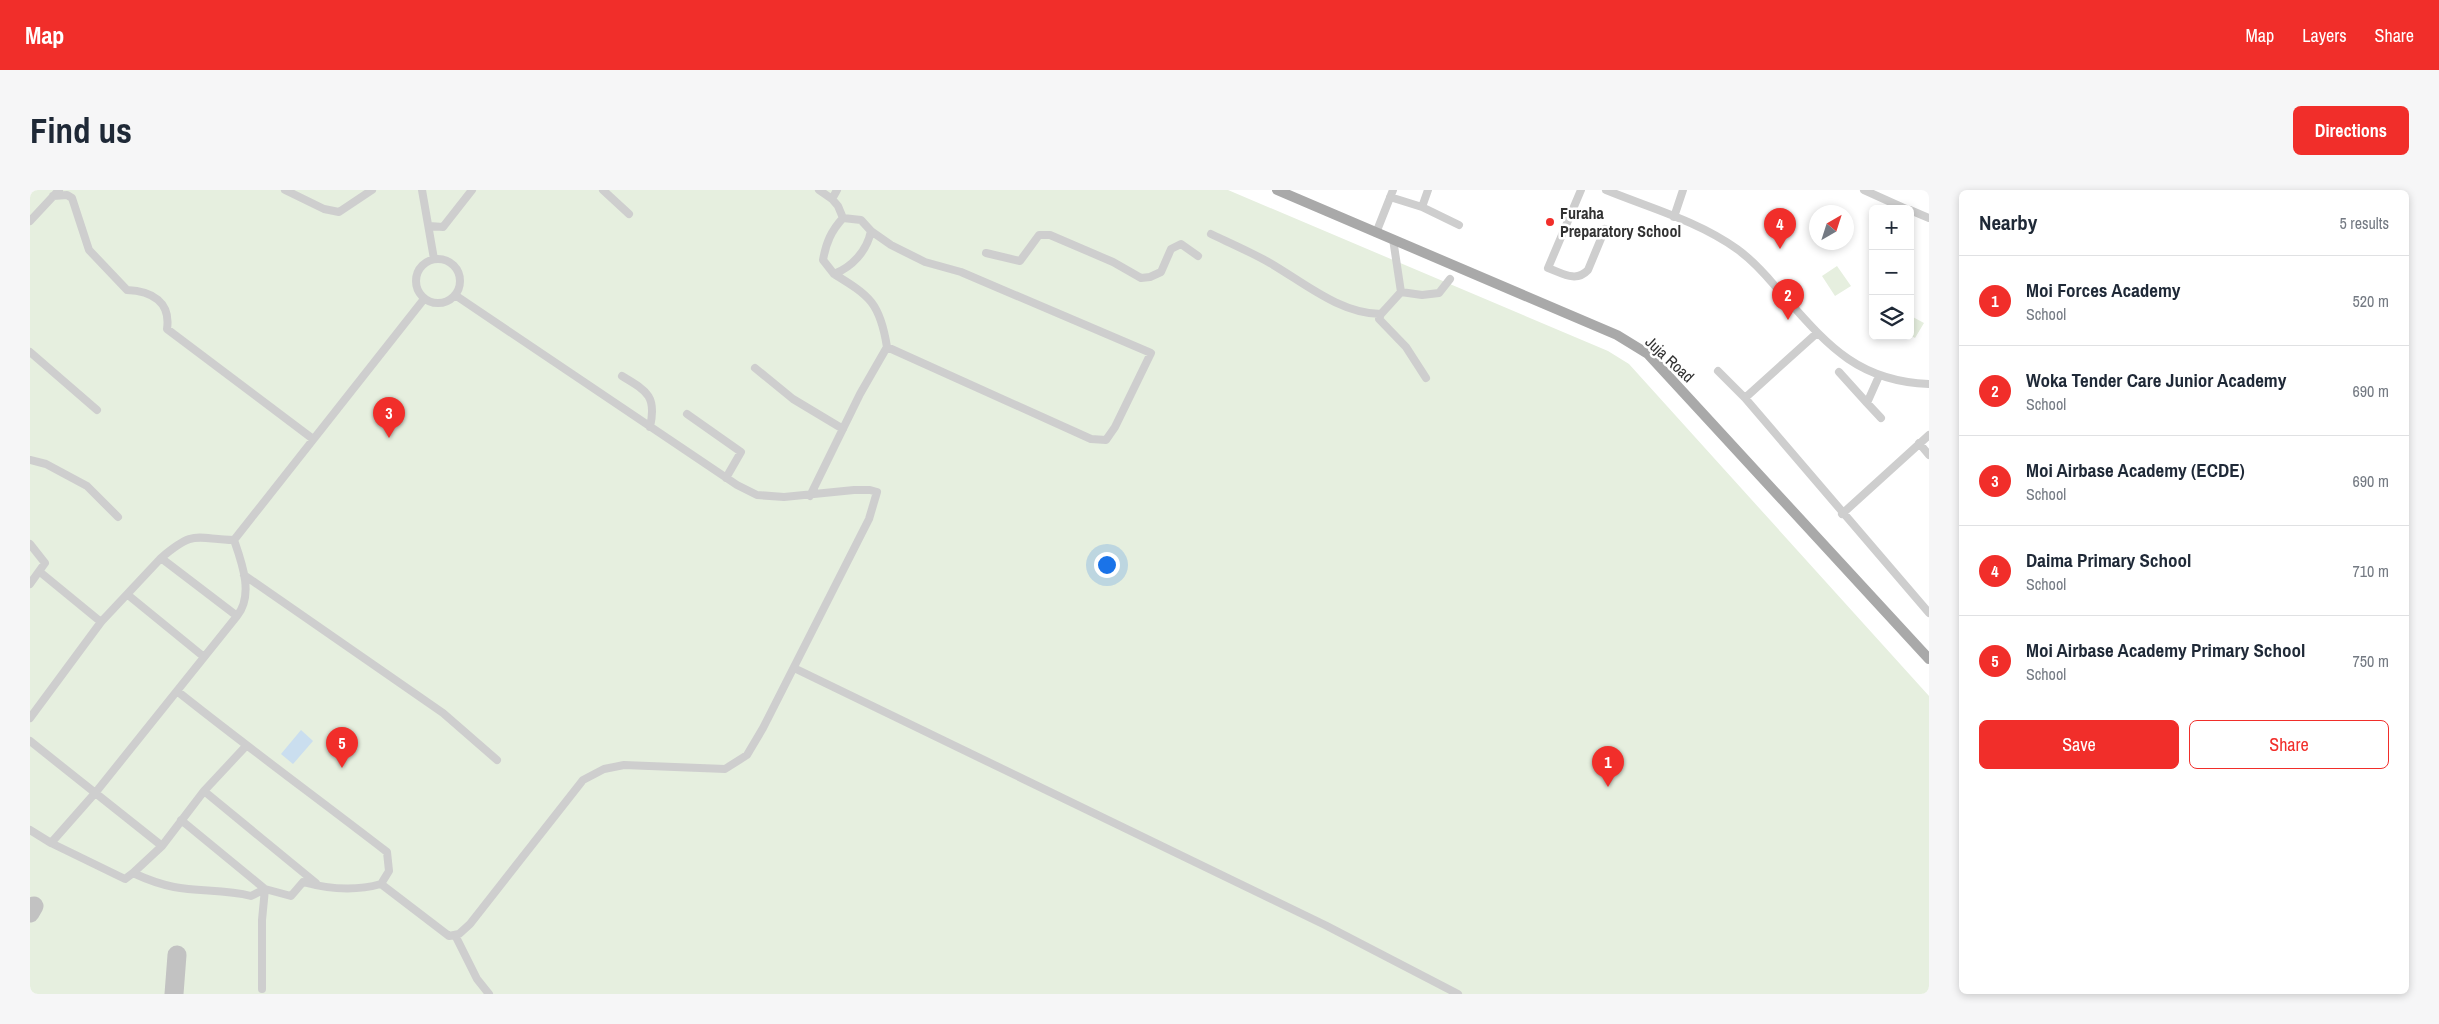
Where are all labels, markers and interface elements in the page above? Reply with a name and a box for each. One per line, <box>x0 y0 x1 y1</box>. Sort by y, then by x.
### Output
text: Map <box>25 19 64 51</box>
text: Map <box>2246 23 2274 48</box>
text: Layers <box>2302 23 2347 48</box>
text: Share <box>2375 23 2414 48</box>
button: Directions <box>2293 106 2409 155</box>
text: Find us <box>30 107 132 154</box>
place label: Furaha Preparatory School <box>1560 202 1681 242</box>
north arrow <box>1809 205 1854 250</box>
map controls <box>1869 205 1914 340</box>
button: + <box>1869 205 1914 250</box>
pin: 4 <box>1764 208 1796 249</box>
text: Nearby <box>1979 208 2037 237</box>
text: 5 results <box>2339 212 2389 234</box>
marker: Furaha Preparatory School <box>1544 216 1556 228</box>
button: − <box>1869 250 1914 295</box>
text: Moi Forces Academy <box>2026 277 2181 303</box>
pin: 2 <box>1772 279 1804 320</box>
text: 1 <box>1991 290 1999 312</box>
text: 520 m <box>2353 290 2389 312</box>
button: layers <box>1869 295 1914 340</box>
text: School <box>2026 303 2066 325</box>
street label: Juja Road <box>1641 331 1699 387</box>
text: Woka Tender Care Junior Academy <box>2026 367 2286 393</box>
text: 2 <box>1991 380 1999 402</box>
text: 690 m <box>2353 380 2389 402</box>
text: School <box>2026 393 2066 415</box>
pin: 3 <box>373 397 405 438</box>
text: Moi Airbase Academy (ECDE) <box>2026 457 2245 483</box>
text: 3 <box>1991 470 1999 492</box>
text: 690 m <box>2353 470 2389 492</box>
text: School <box>2026 483 2066 505</box>
text: Daima Primary School <box>2026 547 2191 573</box>
your location <box>1094 552 1120 578</box>
text: 4 <box>1991 560 1999 582</box>
text: 710 m <box>2353 560 2389 582</box>
text: School <box>2026 573 2066 595</box>
text: Moi Airbase Academy Primary School <box>2026 637 2305 663</box>
text: 5 <box>1991 650 1999 672</box>
text: 750 m <box>2353 650 2389 672</box>
text: School <box>2026 663 2066 685</box>
button: Save <box>1979 720 2179 769</box>
button: Share <box>2189 720 2389 769</box>
pin: 5 <box>326 727 358 768</box>
pin: 1 <box>1592 746 1624 787</box>

